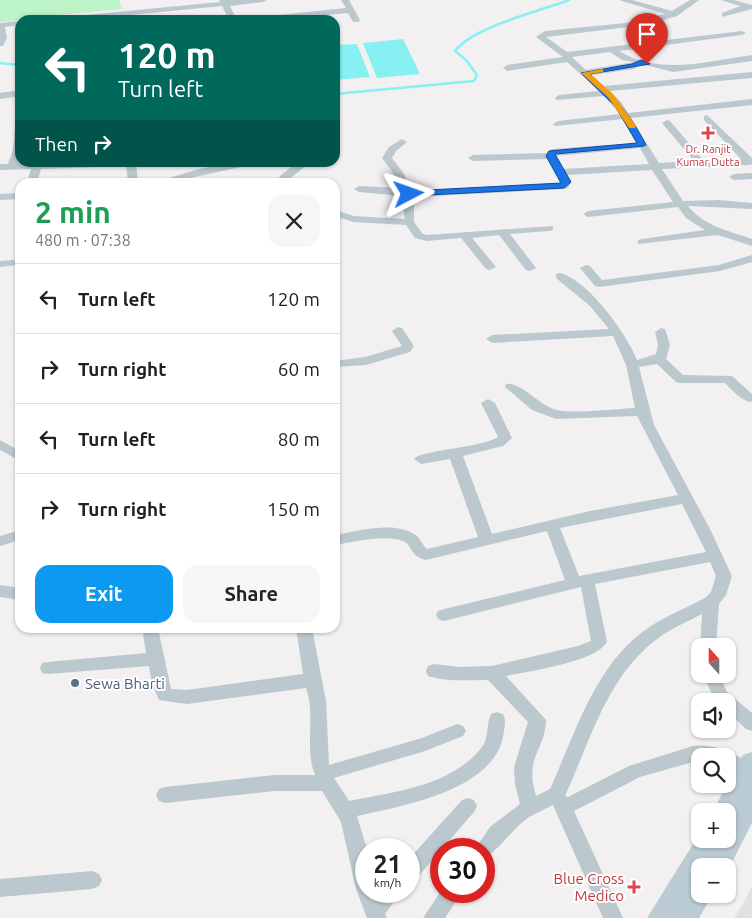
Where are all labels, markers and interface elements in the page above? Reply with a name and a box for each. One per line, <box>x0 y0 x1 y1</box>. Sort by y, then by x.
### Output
pin <box>626 13 668 64</box>
icon: arrive <box>633 20 661 48</box>
icon: left <box>35 35 100 100</box>
text: 120 m <box>118 35 216 75</box>
text: Turn left <box>118 76 203 101</box>
marker: Dr. Ranjit Kumar Dutta <box>701 126 715 140</box>
icon: right <box>88 130 116 158</box>
text: Then <box>35 133 78 155</box>
place label: Dr. Ranjit Kumar Dutta <box>676 143 740 168</box>
position arrow <box>382 167 434 219</box>
text: 2 min <box>35 195 111 229</box>
button: close <box>268 195 320 247</box>
text: 480 m · 07:38 <box>35 231 131 249</box>
icon: left <box>35 285 63 313</box>
text: Turn left <box>78 288 156 310</box>
text: 120 m <box>267 288 320 310</box>
icon: right <box>35 355 63 383</box>
text: Turn right <box>78 358 166 380</box>
text: 60 m <box>278 358 320 380</box>
icon: left <box>35 425 63 453</box>
text: Turn left <box>78 428 156 450</box>
text: 80 m <box>278 428 320 450</box>
icon: right <box>35 495 63 523</box>
text: Turn right <box>78 498 166 520</box>
text: 150 m <box>267 498 320 520</box>
button: Exit <box>35 565 173 623</box>
button: Share <box>183 565 320 623</box>
north arrow <box>691 638 736 682</box>
map controls <box>691 638 736 903</box>
place label: Sewa Bharti <box>85 675 165 692</box>
marker: Sewa Bharti <box>69 677 81 689</box>
button: sound <box>691 693 736 738</box>
button: search <box>691 748 736 793</box>
button: + <box>691 803 736 848</box>
speed limit sign: 30 <box>430 838 495 903</box>
text: 21 <box>373 850 402 878</box>
button: − <box>691 858 736 903</box>
place label: Blue Cross Medico <box>554 870 624 904</box>
text: km/h <box>374 876 401 889</box>
marker: Blue Cross Medico <box>628 881 640 893</box>

